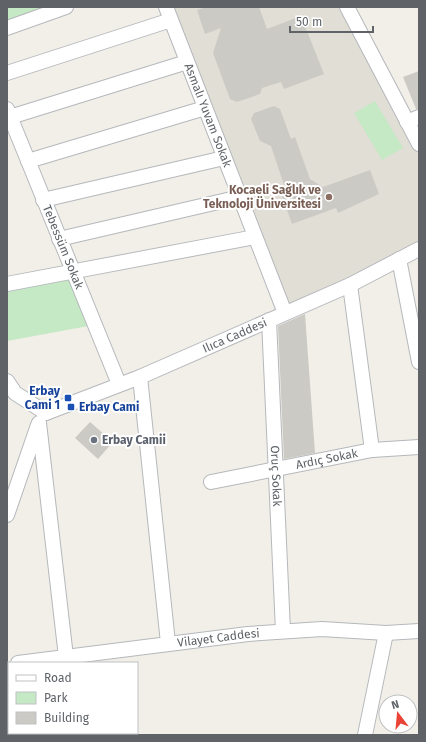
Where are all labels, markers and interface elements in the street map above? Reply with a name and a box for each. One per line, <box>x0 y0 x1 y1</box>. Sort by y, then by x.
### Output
scale bar <box>290 8 373 34</box>
text: 50 m <box>296 15 322 29</box>
street label: Asmalı Yuvam Sokak <box>182 61 235 170</box>
place label: Kocaeli Sağlık ve Teknoloji Üniversitesi <box>203 183 321 211</box>
marker: Kocaeli Sağlık ve Teknoloji Üniversitesi <box>324 192 334 202</box>
street label: Tebessüm Sokak <box>40 203 87 292</box>
street label: Ilıca Caddesi <box>200 315 269 356</box>
place label: Erbay Cami 1 <box>25 384 61 412</box>
marker: Erbay Cami 1 <box>63 393 73 403</box>
place label: Erbay Cami <box>79 400 139 414</box>
marker: Erbay Cami <box>66 402 76 412</box>
place label: Erbay Camii <box>102 433 166 447</box>
marker: Erbay Camii <box>89 435 99 445</box>
street label: Oruç Sokak <box>268 445 284 508</box>
street label: Ardıç Sokak <box>295 446 360 472</box>
street label: Vilayet Caddesi <box>176 626 260 650</box>
legend <box>8 662 138 734</box>
text: Road <box>44 671 72 685</box>
text: Park <box>44 691 68 705</box>
north arrow <box>378 694 418 734</box>
text: N <box>390 698 401 712</box>
text: Building <box>44 711 90 725</box>

